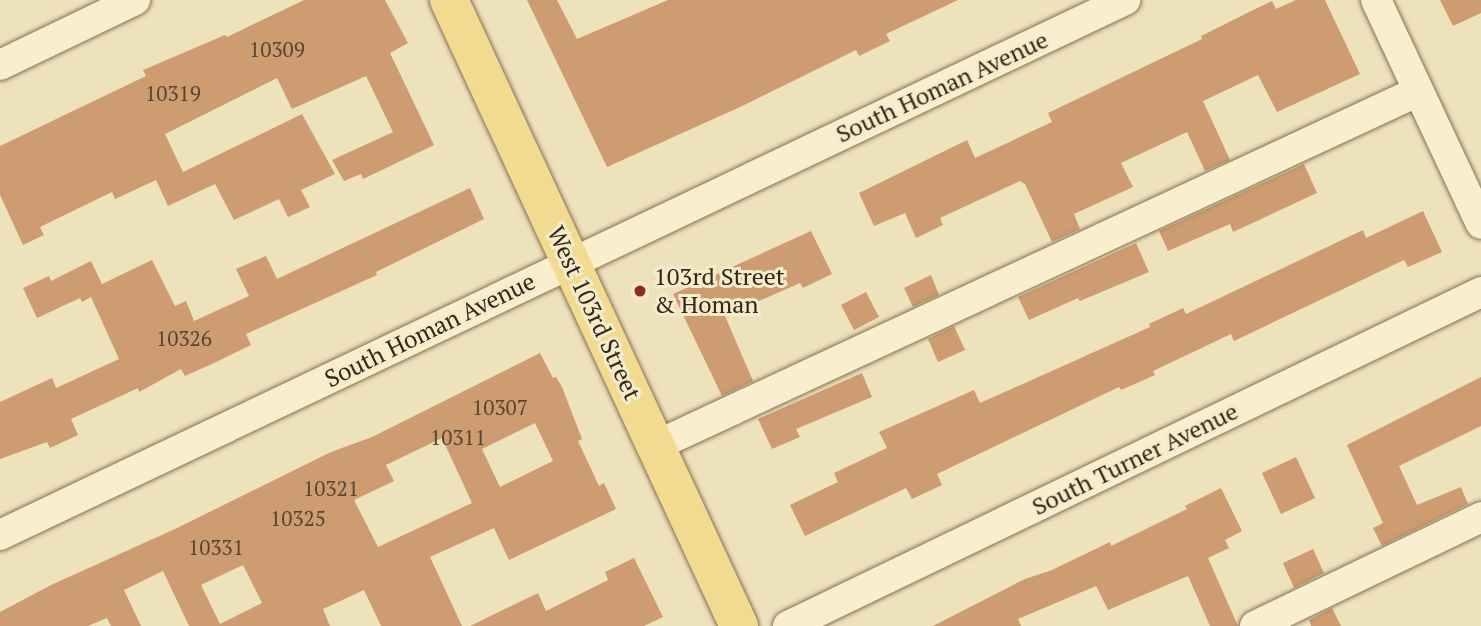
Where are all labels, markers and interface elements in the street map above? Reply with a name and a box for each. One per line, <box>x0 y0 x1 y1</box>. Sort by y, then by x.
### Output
street label: South Homan Avenue <box>831 25 1053 149</box>
house number: 10309 <box>249 36 305 62</box>
house number: 10319 <box>145 80 201 106</box>
street label: West 103rd Street <box>541 221 647 405</box>
place label: 103rd Street & Homan <box>654 263 785 319</box>
street label: South Homan Avenue <box>320 266 540 394</box>
marker: 103rd Street & Homan <box>632 283 648 299</box>
house number: 10326 <box>156 325 212 351</box>
house number: 10307 <box>472 394 528 420</box>
street label: South Turner Avenue <box>1027 397 1243 521</box>
house number: 10311 <box>430 424 486 450</box>
house number: 10321 <box>303 475 359 501</box>
house number: 10325 <box>270 505 326 531</box>
house number: 10331 <box>188 534 244 560</box>

